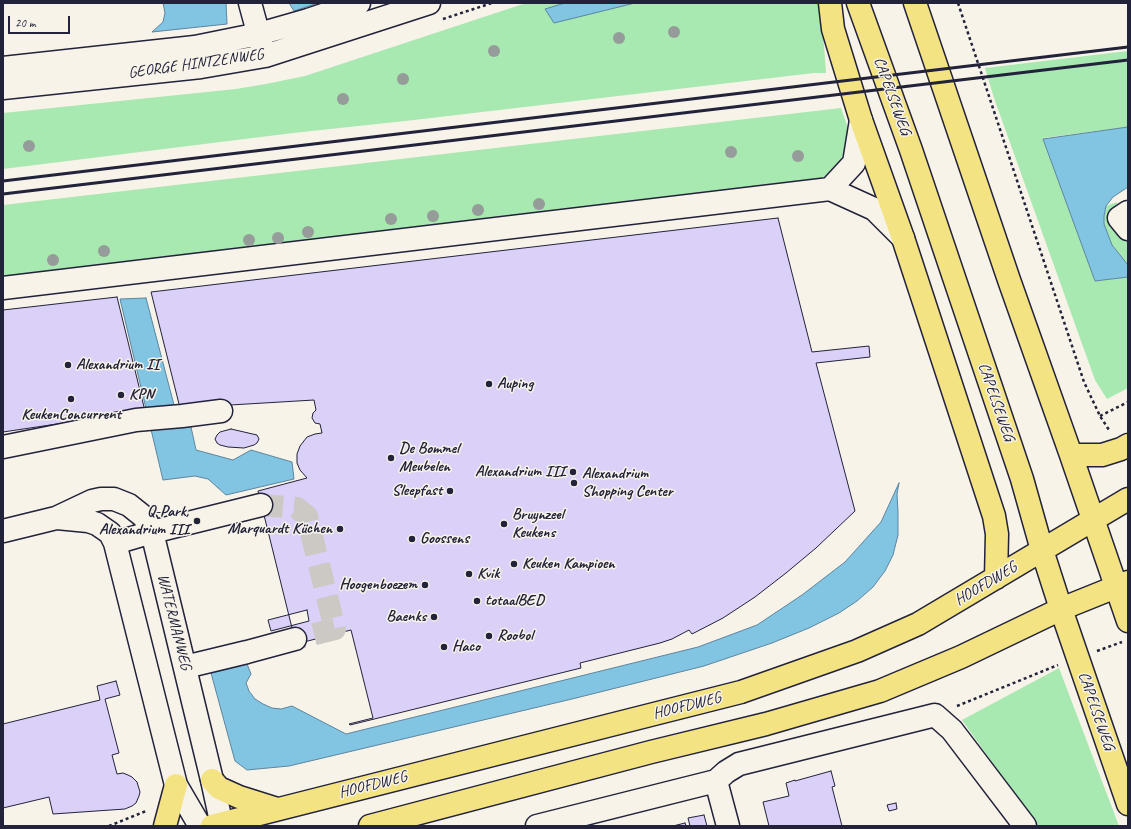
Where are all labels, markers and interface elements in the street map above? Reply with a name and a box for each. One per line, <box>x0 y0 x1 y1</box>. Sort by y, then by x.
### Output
scale bar <box>10 8 72 34</box>
text: 20 m <box>15 15 35 31</box>
street label: GEORGE HINTZENWEG <box>127 45 265 83</box>
street label: CAPELSEWEG <box>869 54 915 138</box>
place label: Alexandrium II <box>76 355 159 375</box>
marker: Alexandrium II <box>63 360 73 370</box>
street label: CAPELSEWEG <box>974 360 1018 444</box>
place label: Auping <box>497 374 533 394</box>
marker: Auping <box>484 379 494 389</box>
place label: KPN <box>129 385 154 405</box>
marker: KPN <box>116 390 126 400</box>
marker: KeukenConcurrent <box>66 394 76 404</box>
place label: KeukenConcurrent <box>21 405 121 425</box>
place label: De Bommel Meubelen <box>399 439 459 477</box>
marker: De Bommel Meubelen <box>386 453 396 463</box>
place label: Alexandrium III <box>475 462 565 482</box>
place label: Alexandrium Shopping Center <box>582 464 673 502</box>
marker: Alexandrium III <box>568 467 578 477</box>
marker: Alexandrium Shopping Center <box>569 478 579 488</box>
place label: Sleepfast <box>392 481 442 501</box>
marker: Sleepfast <box>445 486 455 496</box>
place label: Q-Park, Alexandrium III <box>99 502 189 540</box>
place label: Bruynzeel Keukens <box>512 505 563 543</box>
marker: Q-Park, Alexandrium III <box>192 516 202 526</box>
place label: Marquardt Küchen <box>227 519 332 539</box>
marker: Bruynzeel Keukens <box>499 519 509 529</box>
marker: Marquardt Küchen <box>335 524 345 534</box>
place label: Goossens <box>420 529 469 549</box>
marker: Goossens <box>407 534 417 544</box>
place label: Keuken Kampioen <box>522 554 615 574</box>
street label: HOOFDWEG <box>951 558 1021 610</box>
marker: Keuken Kampioen <box>509 559 519 569</box>
place label: Kvik <box>477 564 499 584</box>
marker: Kvik <box>464 569 474 579</box>
street label: WATERMANWEG <box>153 572 195 672</box>
place label: Hoogenboezem <box>339 575 417 595</box>
marker: Hoogenboezem <box>420 580 430 590</box>
place label: totaalBED <box>485 591 544 611</box>
marker: totaalBED <box>472 596 482 606</box>
place label: Baenks <box>386 607 426 627</box>
marker: Baenks <box>429 612 439 622</box>
place label: Roobol <box>497 626 533 646</box>
marker: Roobol <box>484 631 494 641</box>
place label: Haco <box>452 637 480 657</box>
marker: Haco <box>439 642 449 652</box>
street label: CAPELSEWEG <box>1074 669 1118 753</box>
street label: HOOFDWEG <box>651 688 723 724</box>
street label: HOOFDWEG <box>337 767 409 803</box>

